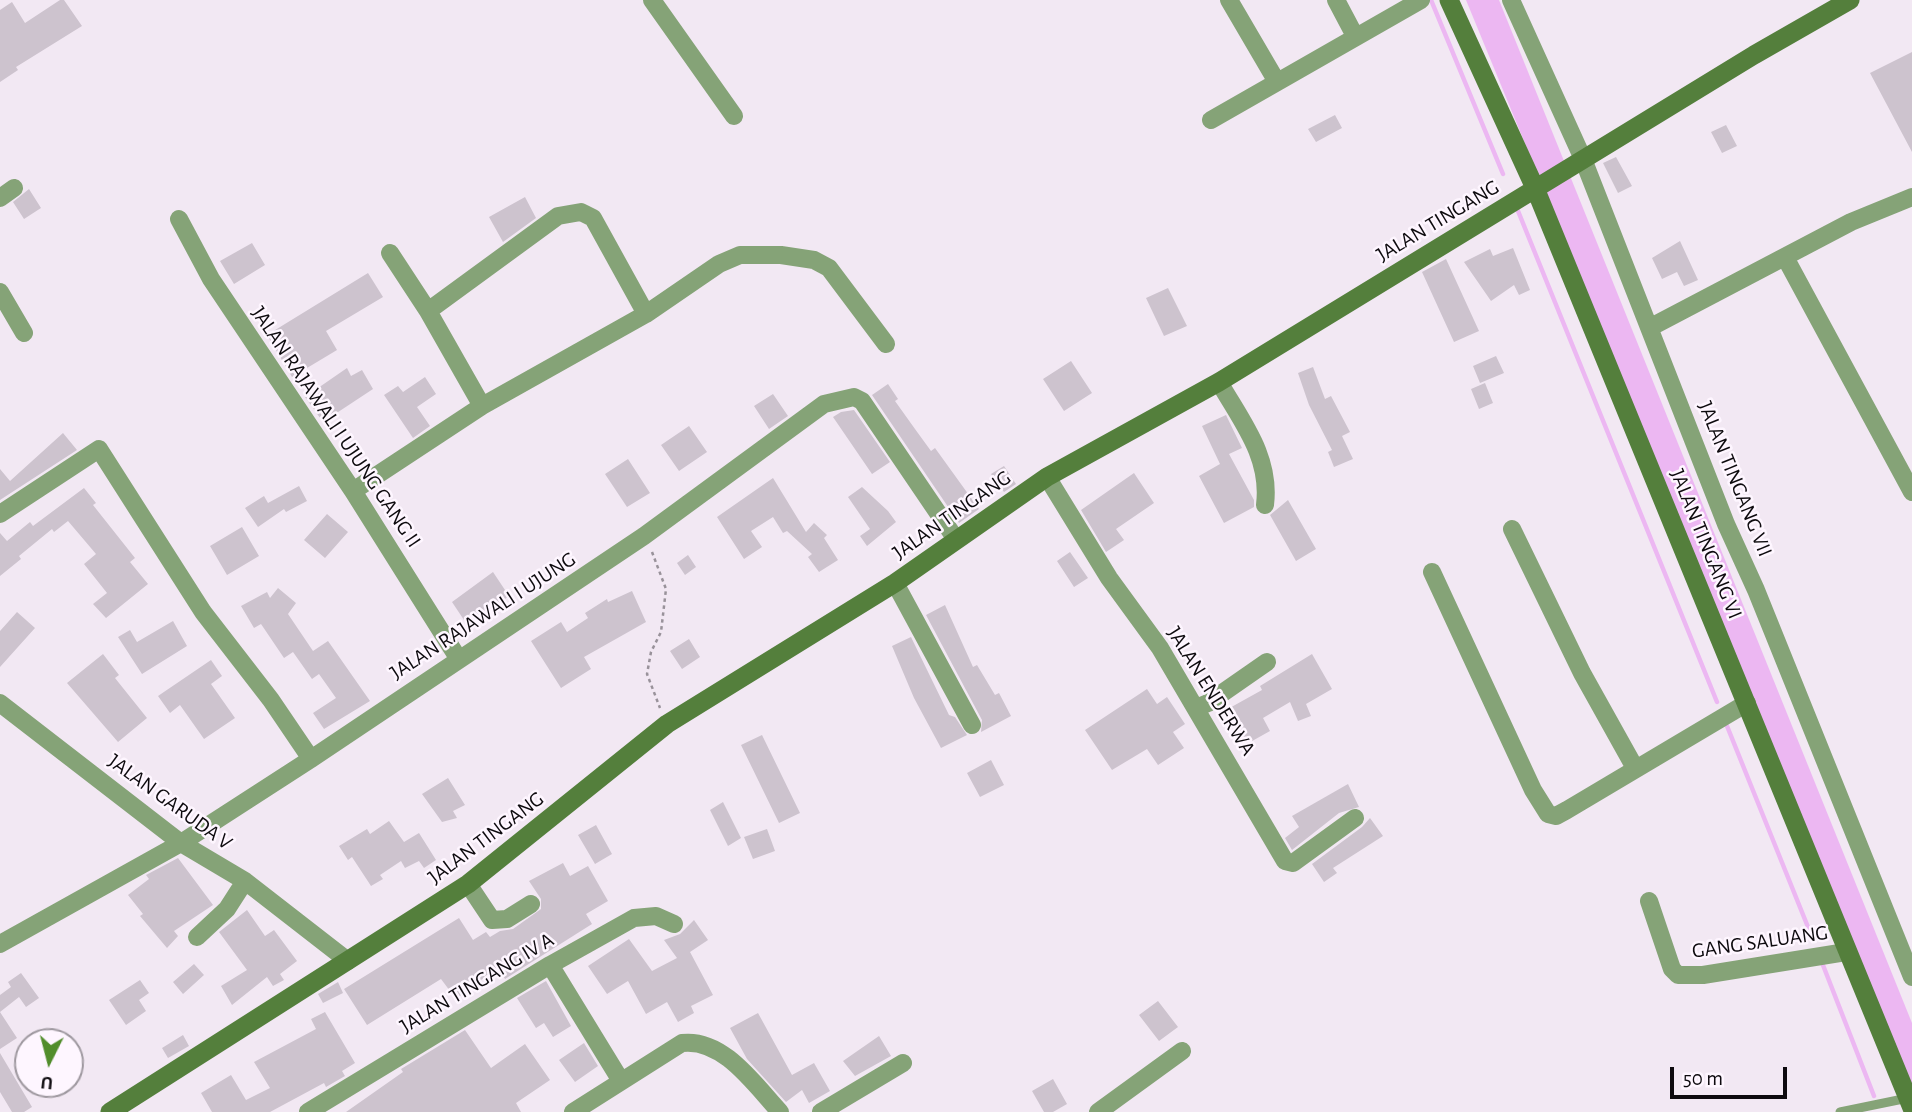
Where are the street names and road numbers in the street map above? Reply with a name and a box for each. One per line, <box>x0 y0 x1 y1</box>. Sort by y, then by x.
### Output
street label: JALAN TINGANG <box>1372 175 1504 267</box>
street label: JALAN RAJAWALI I UJUNG GANG II <box>246 302 426 552</box>
street label: JALAN TINGANG VII <box>1692 398 1778 560</box>
street label: JALAN TINGANG <box>888 465 1016 565</box>
street label: JALAN TINGANG VI <box>1664 465 1748 623</box>
street label: JALAN RAJAWALI I UJUNG <box>386 547 580 685</box>
street label: JALAN ENDERWA <box>1161 622 1261 760</box>
street label: JALAN GARUDA V <box>103 749 237 855</box>
street label: JALAN TINGANG <box>423 786 549 890</box>
street label: GANG SALUANG <box>1690 920 1830 964</box>
street label: JALAN TINGANG IV A <box>396 927 558 1039</box>

